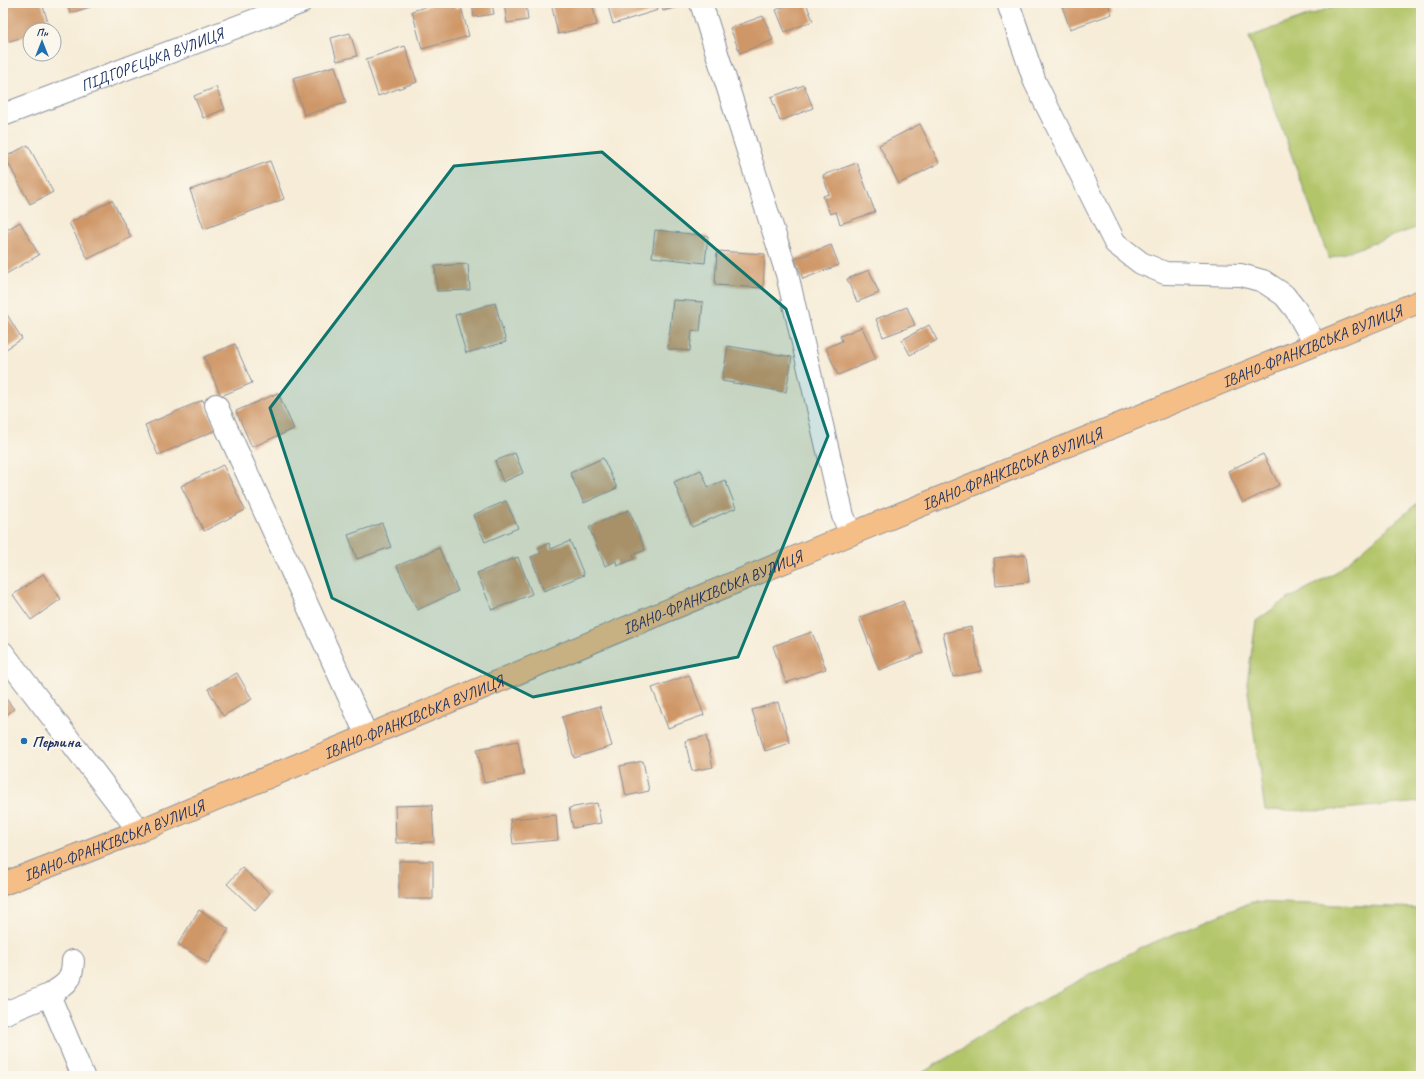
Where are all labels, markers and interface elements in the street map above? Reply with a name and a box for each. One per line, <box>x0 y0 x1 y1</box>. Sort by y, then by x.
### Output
north arrow <box>22 22 62 62</box>
street label: ПІДГОРЕЦЬКА ВУЛИЦЯ <box>78 23 229 96</box>
text: Пн <box>36 25 49 39</box>
street label: ІВАНО-ФРАНКІВСЬКА ВУЛИЦЯ <box>1219 300 1407 392</box>
street label: ІВАНО-ФРАНКІВСЬКА ВУЛИЦЯ <box>919 423 1107 515</box>
street label: ІВАНО-ФРАНКІВСЬКА ВУЛИЦЯ <box>620 546 807 639</box>
street label: ІВАНО-ФРАНКІВСЬКА ВУЛИЦЯ <box>321 670 508 764</box>
place label: Перлина <box>32 732 83 752</box>
marker: Перлина <box>19 736 29 746</box>
street label: ІВАНО-ФРАНКІВСЬКА ВУЛИЦЯ <box>21 795 209 886</box>

